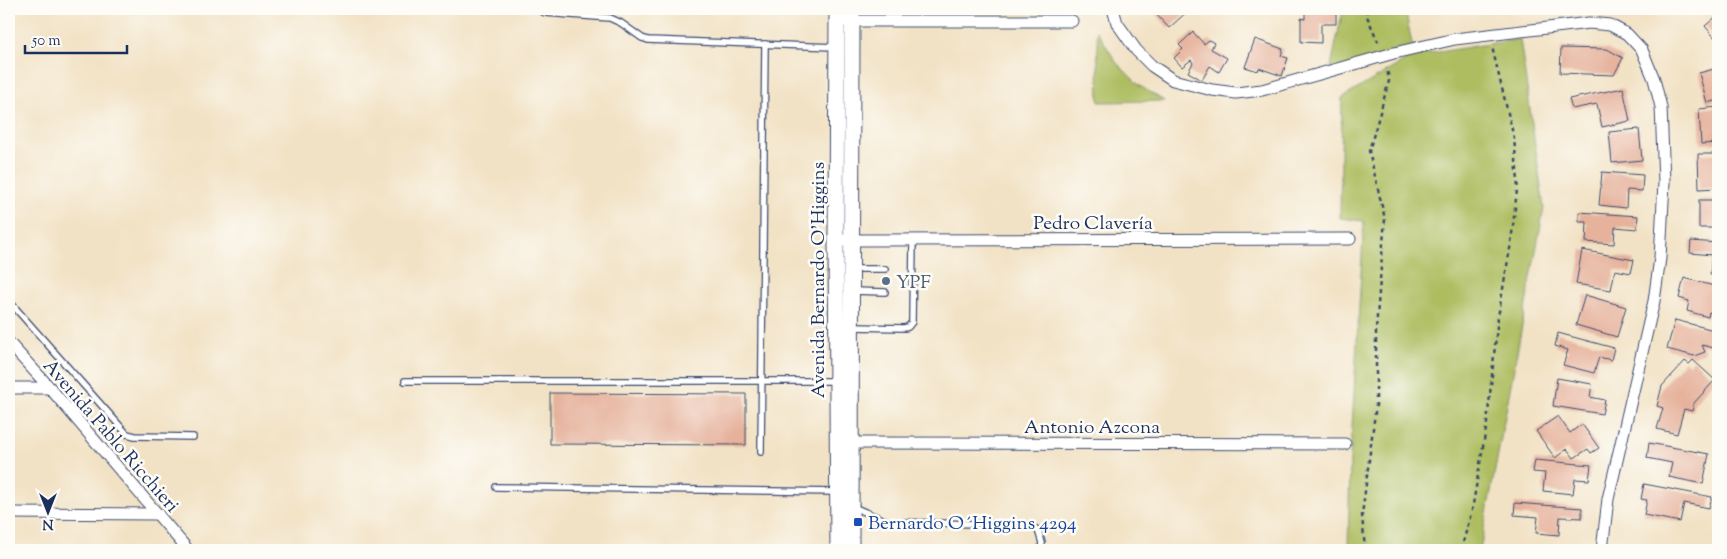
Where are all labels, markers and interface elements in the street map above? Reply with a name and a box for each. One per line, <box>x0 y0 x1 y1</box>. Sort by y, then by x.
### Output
scale bar <box>25 22 128 54</box>
text: 50 m <box>31 31 61 52</box>
street label: Avenida Bernardo O'Higgins <box>806 162 833 398</box>
street label: Pedro Clavería <box>1033 211 1153 238</box>
place label: YPF <box>896 270 931 297</box>
marker: YPF <box>880 275 892 287</box>
street label: Avenida Pablo Ricchieri <box>36 354 184 519</box>
street label: Antonio Azcona <box>1024 415 1160 442</box>
north arrow <box>22 486 72 536</box>
place label: Bernardo O´Higgins 4294 <box>868 511 1077 538</box>
text: N <box>42 513 54 533</box>
marker: Bernardo O´Higgins 4294 <box>852 516 864 528</box>

